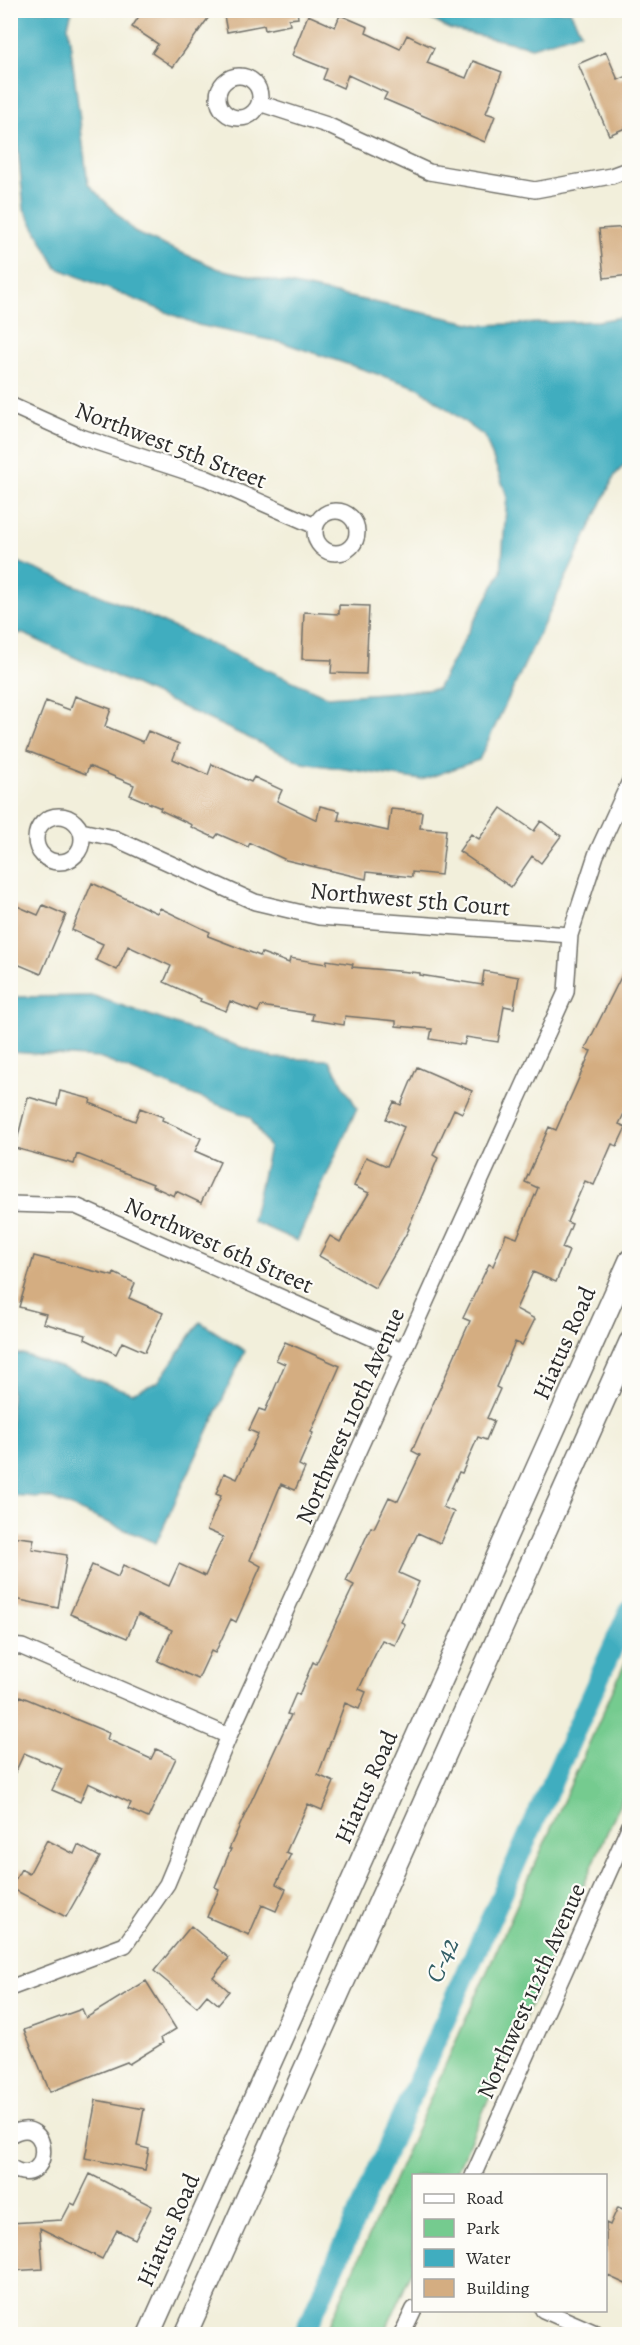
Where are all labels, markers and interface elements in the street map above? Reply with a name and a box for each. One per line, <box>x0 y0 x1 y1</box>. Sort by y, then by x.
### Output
street label: Northwest 5th Street <box>71 394 271 496</box>
street label: Northwest 5th Court <box>309 874 511 924</box>
street label: Northwest 6th Street <box>120 1189 318 1301</box>
street label: Hiatus Road <box>525 1281 603 1405</box>
street label: Northwest 110th Avenue <box>288 1303 412 1529</box>
street label: Hiatus Road <box>327 1725 405 1849</box>
street label: Northwest 112th Avenue <box>469 1878 593 2104</box>
water label: C-42 <box>417 1932 467 1988</box>
street label: Hiatus Road <box>129 2168 207 2292</box>
legend <box>412 2174 607 2312</box>
text: Road <box>466 2186 504 2210</box>
text: Park <box>466 2216 500 2240</box>
text: Water <box>465 2246 511 2270</box>
text: Building <box>466 2276 530 2300</box>

